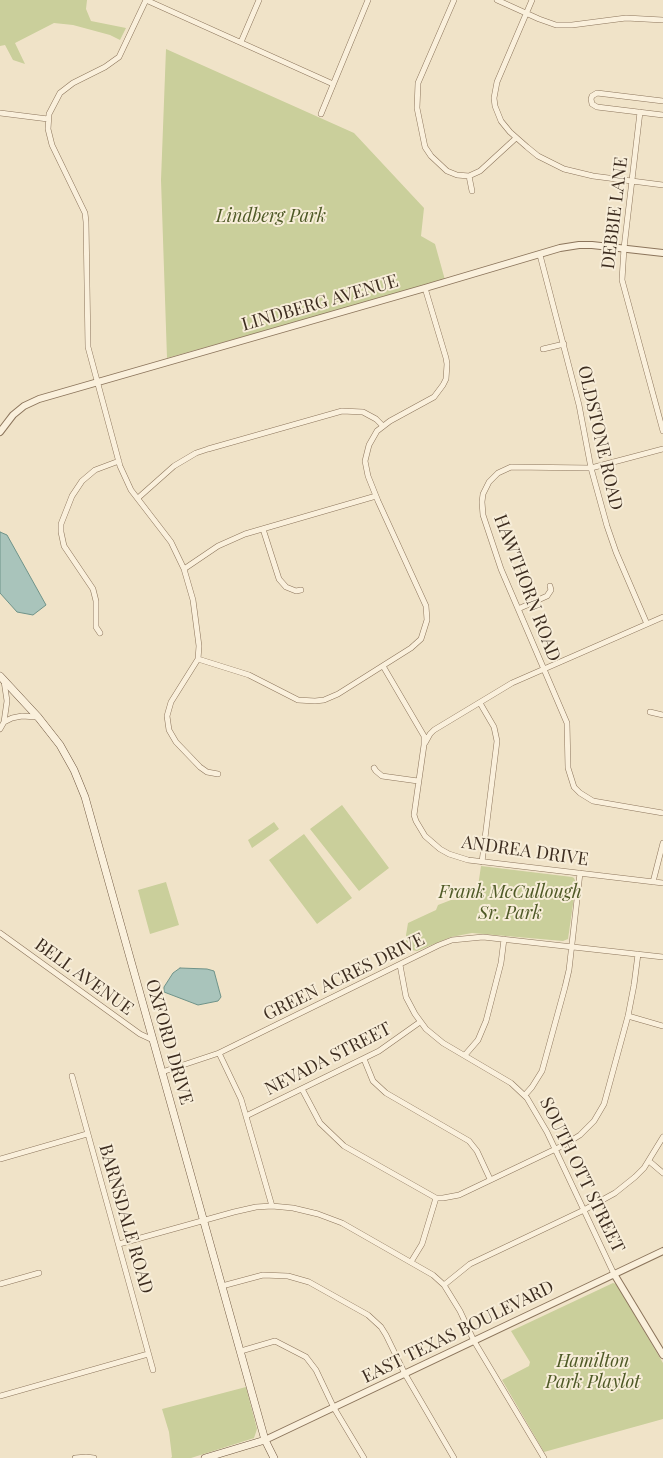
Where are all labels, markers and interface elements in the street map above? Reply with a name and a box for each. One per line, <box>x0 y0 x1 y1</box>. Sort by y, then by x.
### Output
street label: DEBBIE LANE <box>597 156 633 270</box>
park label: Lindberg Park <box>216 205 326 227</box>
street label: LINDBERG AVENUE <box>239 270 401 336</box>
street label: OLDSTONE ROAD <box>573 364 627 512</box>
street label: HAWTHORN ROAD <box>489 511 565 665</box>
street label: ANDREA DRIVE <box>460 831 590 871</box>
park label: Frank McCullough Sr. Park <box>438 881 582 924</box>
street label: GREEN ACRES DRIVE <box>260 929 428 1025</box>
street label: BELL AVENUE <box>31 934 137 1020</box>
street label: OXFORD DRIVE <box>141 977 197 1107</box>
street label: NEVADA STREET <box>261 1018 395 1100</box>
street label: SOUTH OTT STREET <box>535 1094 629 1256</box>
street label: BARNSDALE ROAD <box>94 1142 158 1296</box>
street label: EAST TEXAS BOULEVARD <box>358 1276 558 1388</box>
park label: Hamilton Park Playlot <box>546 1350 640 1392</box>

